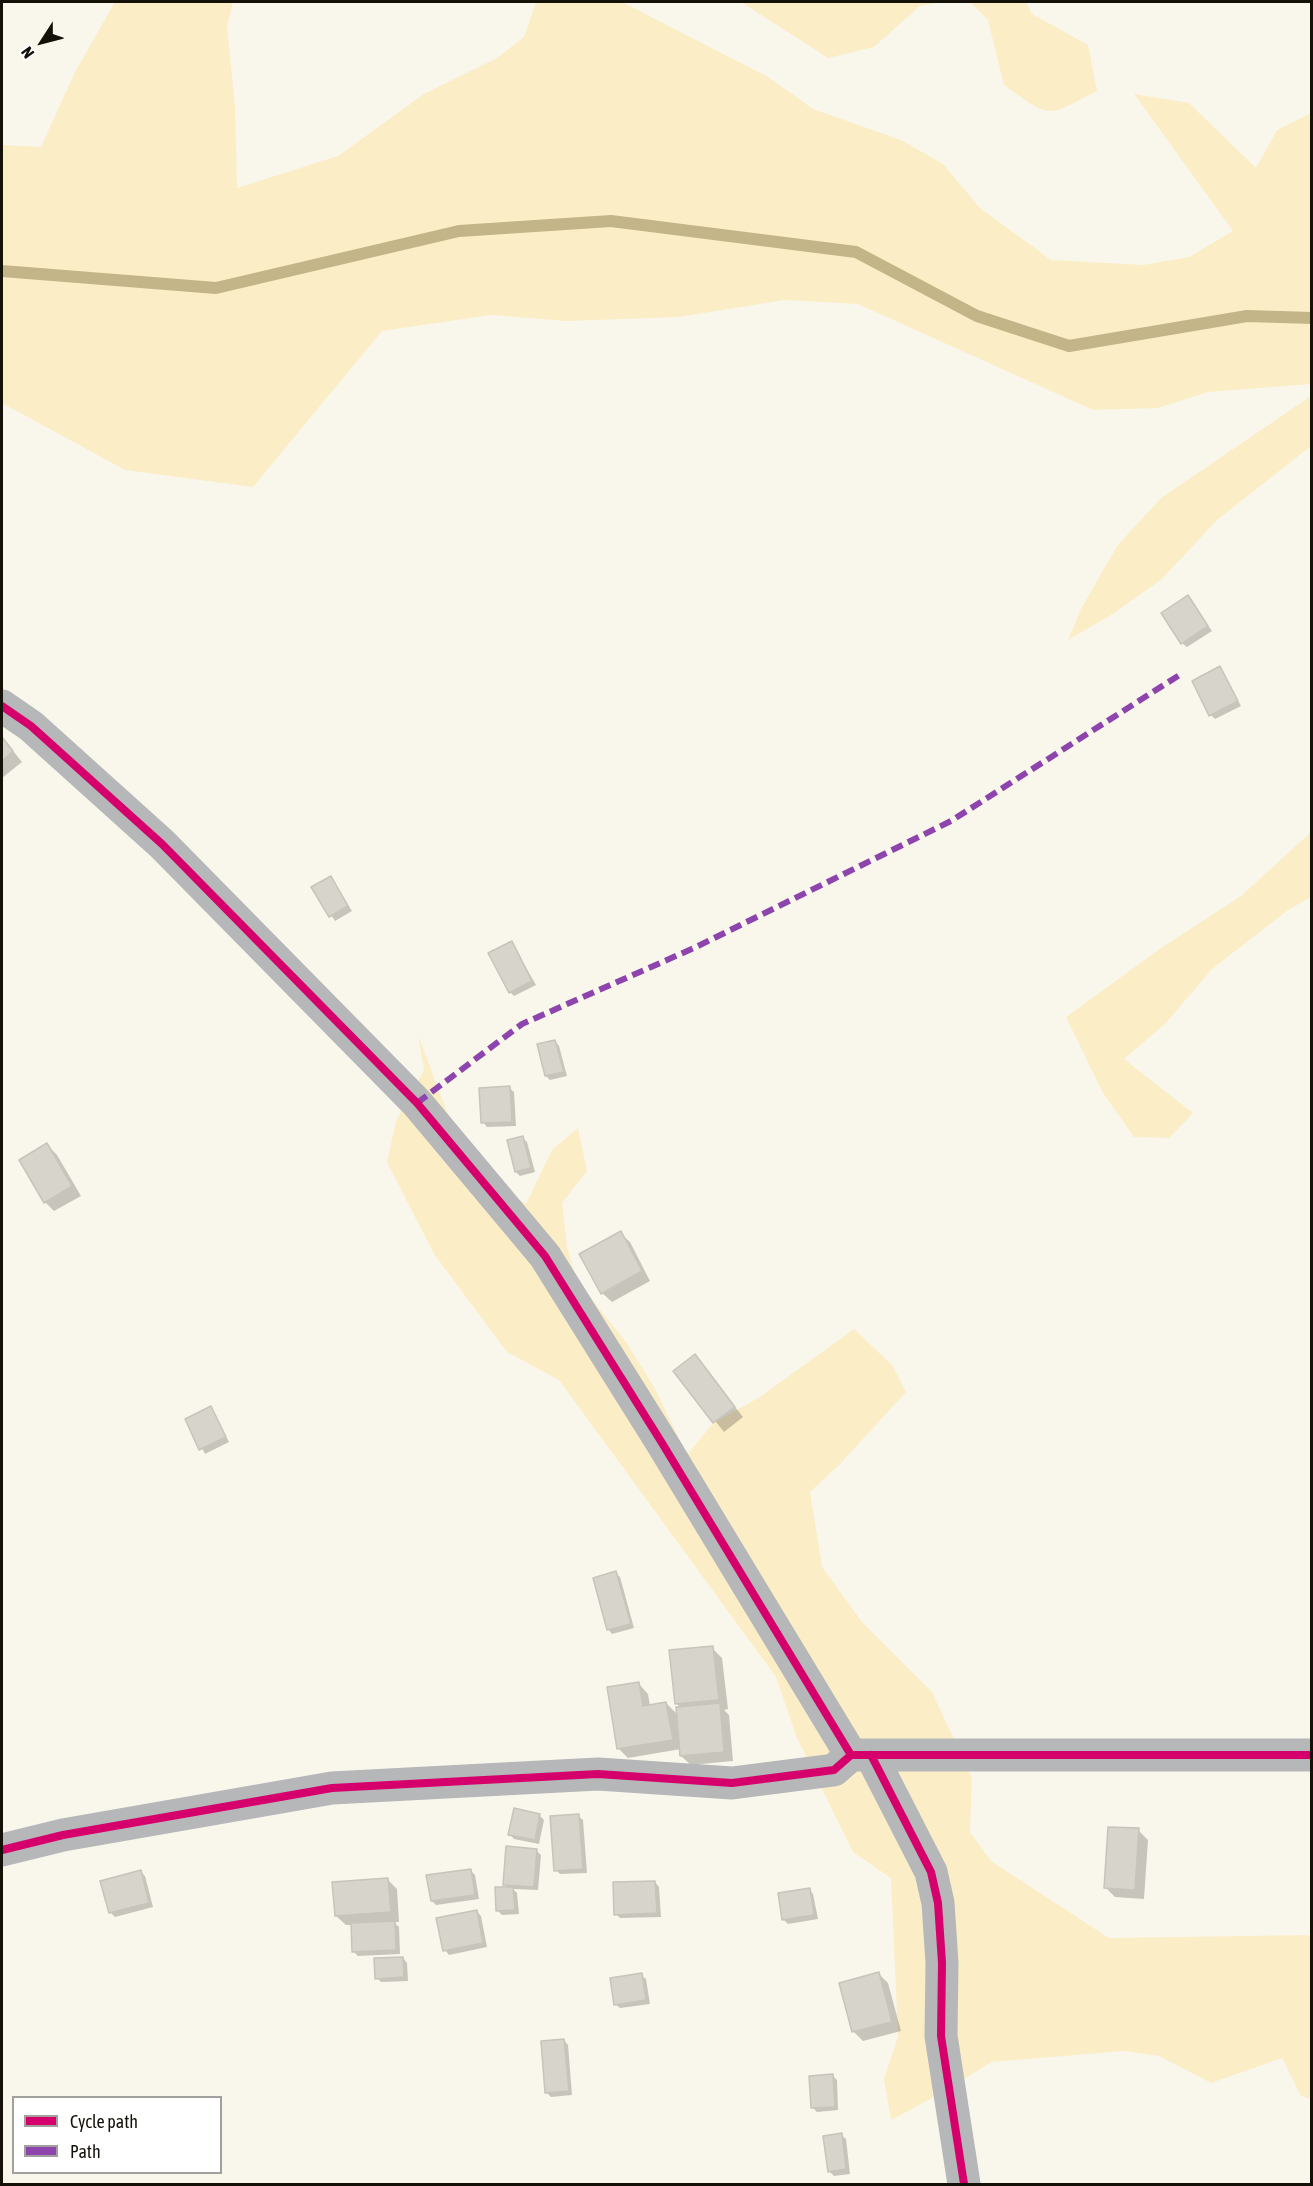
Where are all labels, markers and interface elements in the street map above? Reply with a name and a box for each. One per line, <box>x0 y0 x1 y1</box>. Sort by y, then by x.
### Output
north arrow <box>12 12 72 72</box>
text: N <box>17 43 38 62</box>
legend <box>12 2096 222 2174</box>
text: Cycle path <box>70 2111 138 2132</box>
text: Path <box>70 2141 101 2162</box>

